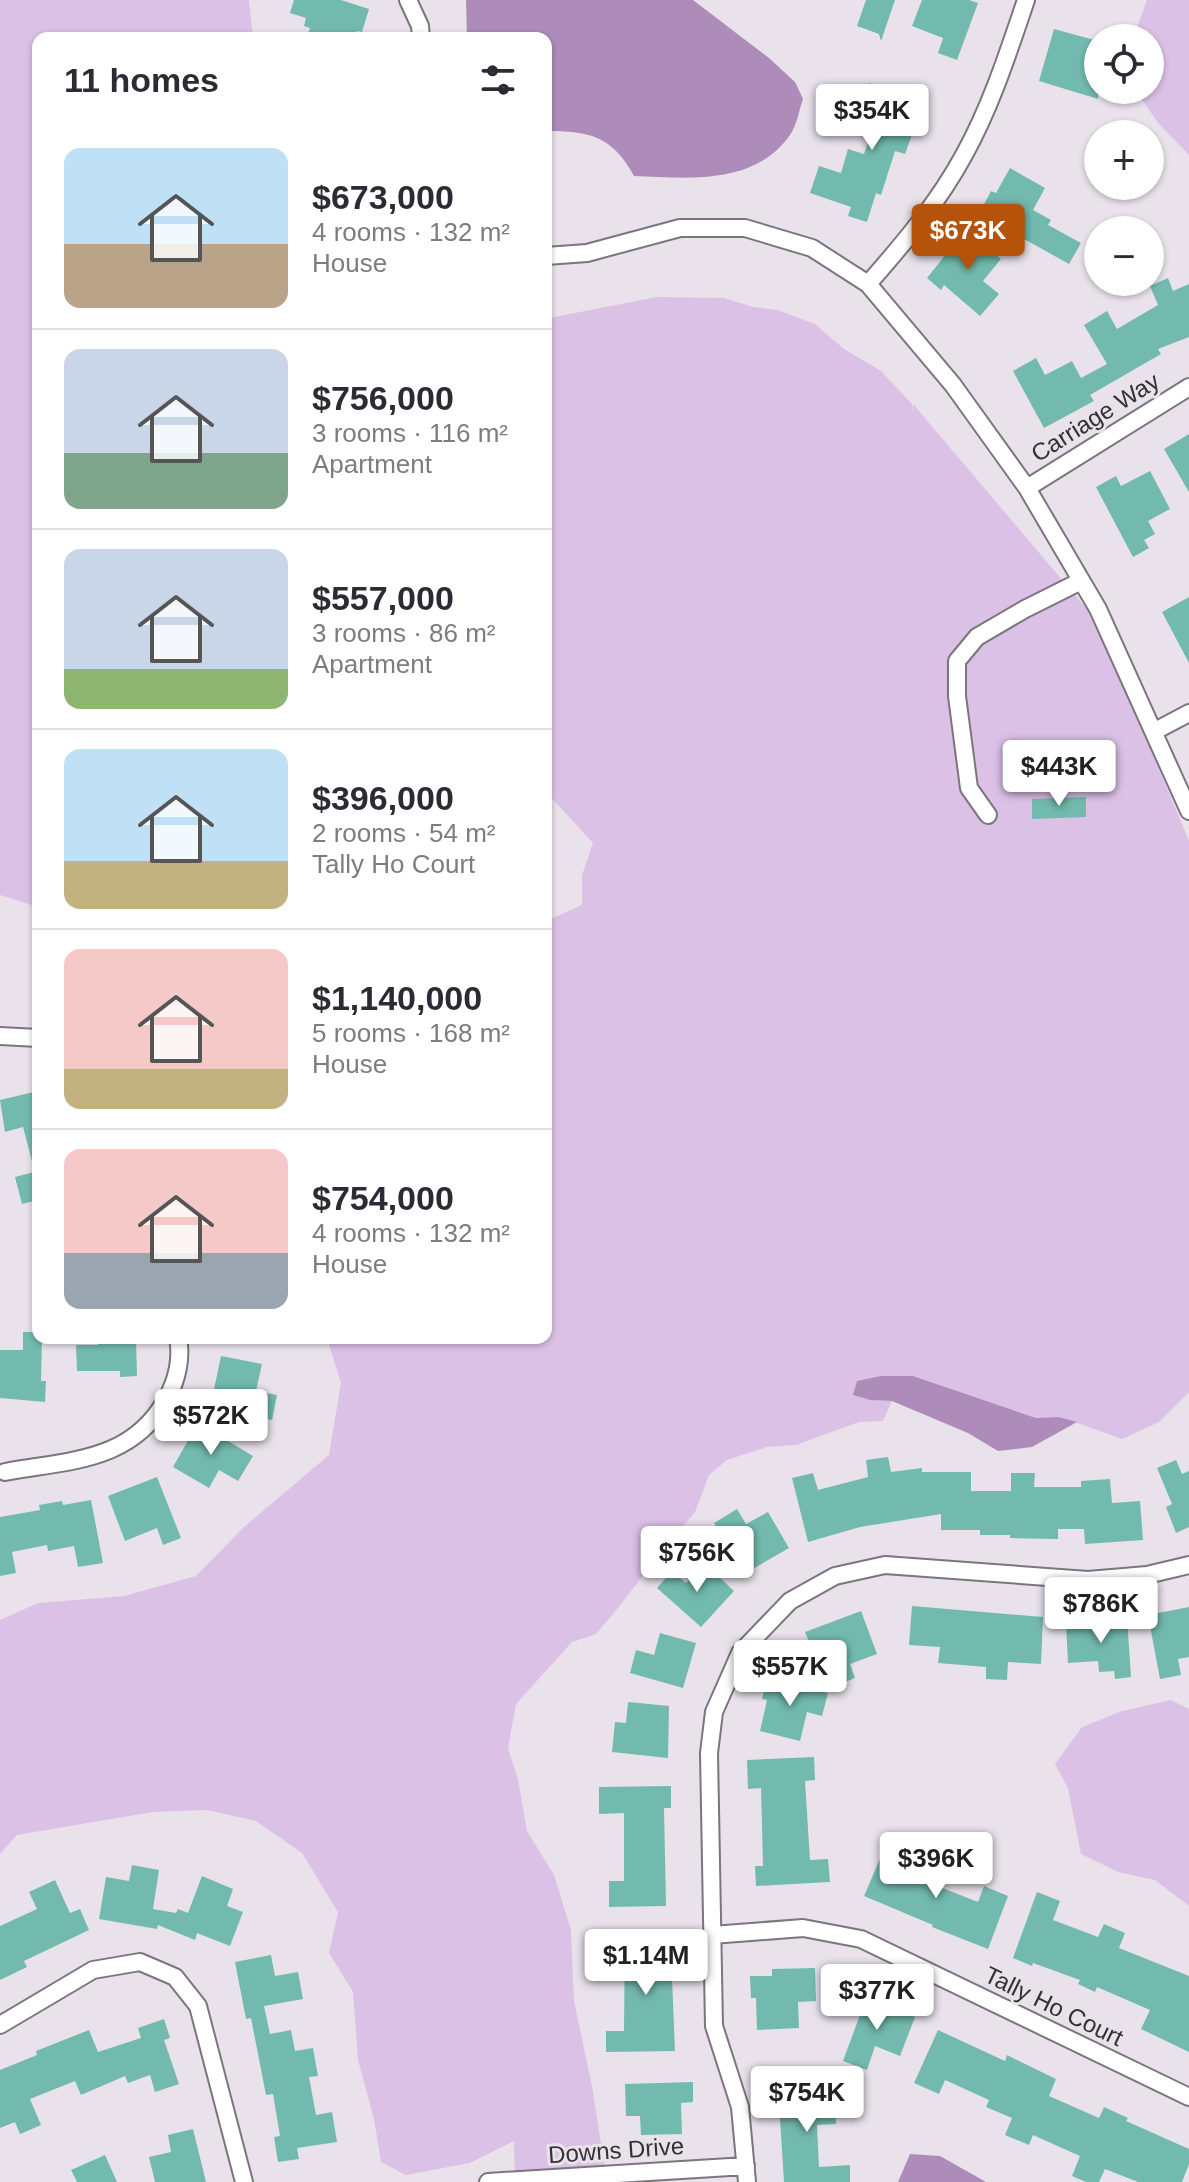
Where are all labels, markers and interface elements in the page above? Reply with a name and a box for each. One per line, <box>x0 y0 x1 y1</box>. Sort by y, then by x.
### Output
map controls <box>1084 24 1164 296</box>
button: locate <box>1084 24 1164 104</box>
icon: filters <box>476 58 520 102</box>
text: 11 homes <box>64 61 219 99</box>
pin: $354K <box>816 84 928 152</box>
text: $354K <box>834 95 910 125</box>
button: + <box>1084 120 1164 200</box>
text: $673,000 <box>312 178 454 216</box>
icon: home <box>128 180 224 276</box>
pin: $673K <box>912 204 1024 272</box>
text: $673K <box>930 215 1006 245</box>
button: − <box>1084 216 1164 296</box>
text: 4 rooms · 132 m² <box>312 217 510 247</box>
text: House <box>312 248 387 278</box>
street label: Carriage Way <box>1026 367 1164 467</box>
text: $756,000 <box>312 379 454 417</box>
icon: home <box>128 381 224 477</box>
text: 3 rooms · 116 m² <box>312 418 508 448</box>
text: Apartment <box>312 449 432 479</box>
text: $557,000 <box>312 579 454 617</box>
icon: home <box>128 581 224 677</box>
text: 3 rooms · 86 m² <box>312 618 496 648</box>
text: Apartment <box>312 649 432 679</box>
pin: $443K <box>1003 740 1115 808</box>
text: $443K <box>1021 751 1097 781</box>
text: $396,000 <box>312 779 454 817</box>
icon: home <box>128 781 224 877</box>
text: 2 rooms · 54 m² <box>312 818 496 848</box>
text: Tally Ho Court <box>312 849 475 879</box>
text: $1,140,000 <box>312 979 482 1017</box>
icon: home <box>128 981 224 1077</box>
text: 5 rooms · 168 m² <box>312 1018 510 1048</box>
text: House <box>312 1049 387 1079</box>
text: $754,000 <box>312 1179 454 1217</box>
icon: home <box>128 1181 224 1277</box>
text: 4 rooms · 132 m² <box>312 1218 510 1248</box>
text: House <box>312 1249 387 1279</box>
pin: $572K <box>155 1389 267 1457</box>
text: $572K <box>173 1400 249 1430</box>
pin: $756K <box>641 1526 753 1594</box>
text: $756K <box>659 1537 735 1567</box>
pin: $786K <box>1045 1577 1157 1645</box>
text: $786K <box>1063 1588 1139 1618</box>
pin: $557K <box>734 1640 846 1708</box>
text: $557K <box>752 1651 828 1681</box>
pin: $396K <box>880 1832 992 1900</box>
text: $396K <box>898 1843 974 1873</box>
pin: $1.14M <box>581 1929 711 1997</box>
text: $1.14M <box>603 1940 689 1970</box>
street label: Tally Ho Court <box>980 1961 1128 2051</box>
pin: $377K <box>821 1964 933 2032</box>
text: $377K <box>839 1975 915 2005</box>
pin: $754K <box>751 2066 863 2134</box>
text: $754K <box>769 2077 845 2107</box>
street label: Downs Drive <box>547 2132 685 2168</box>

